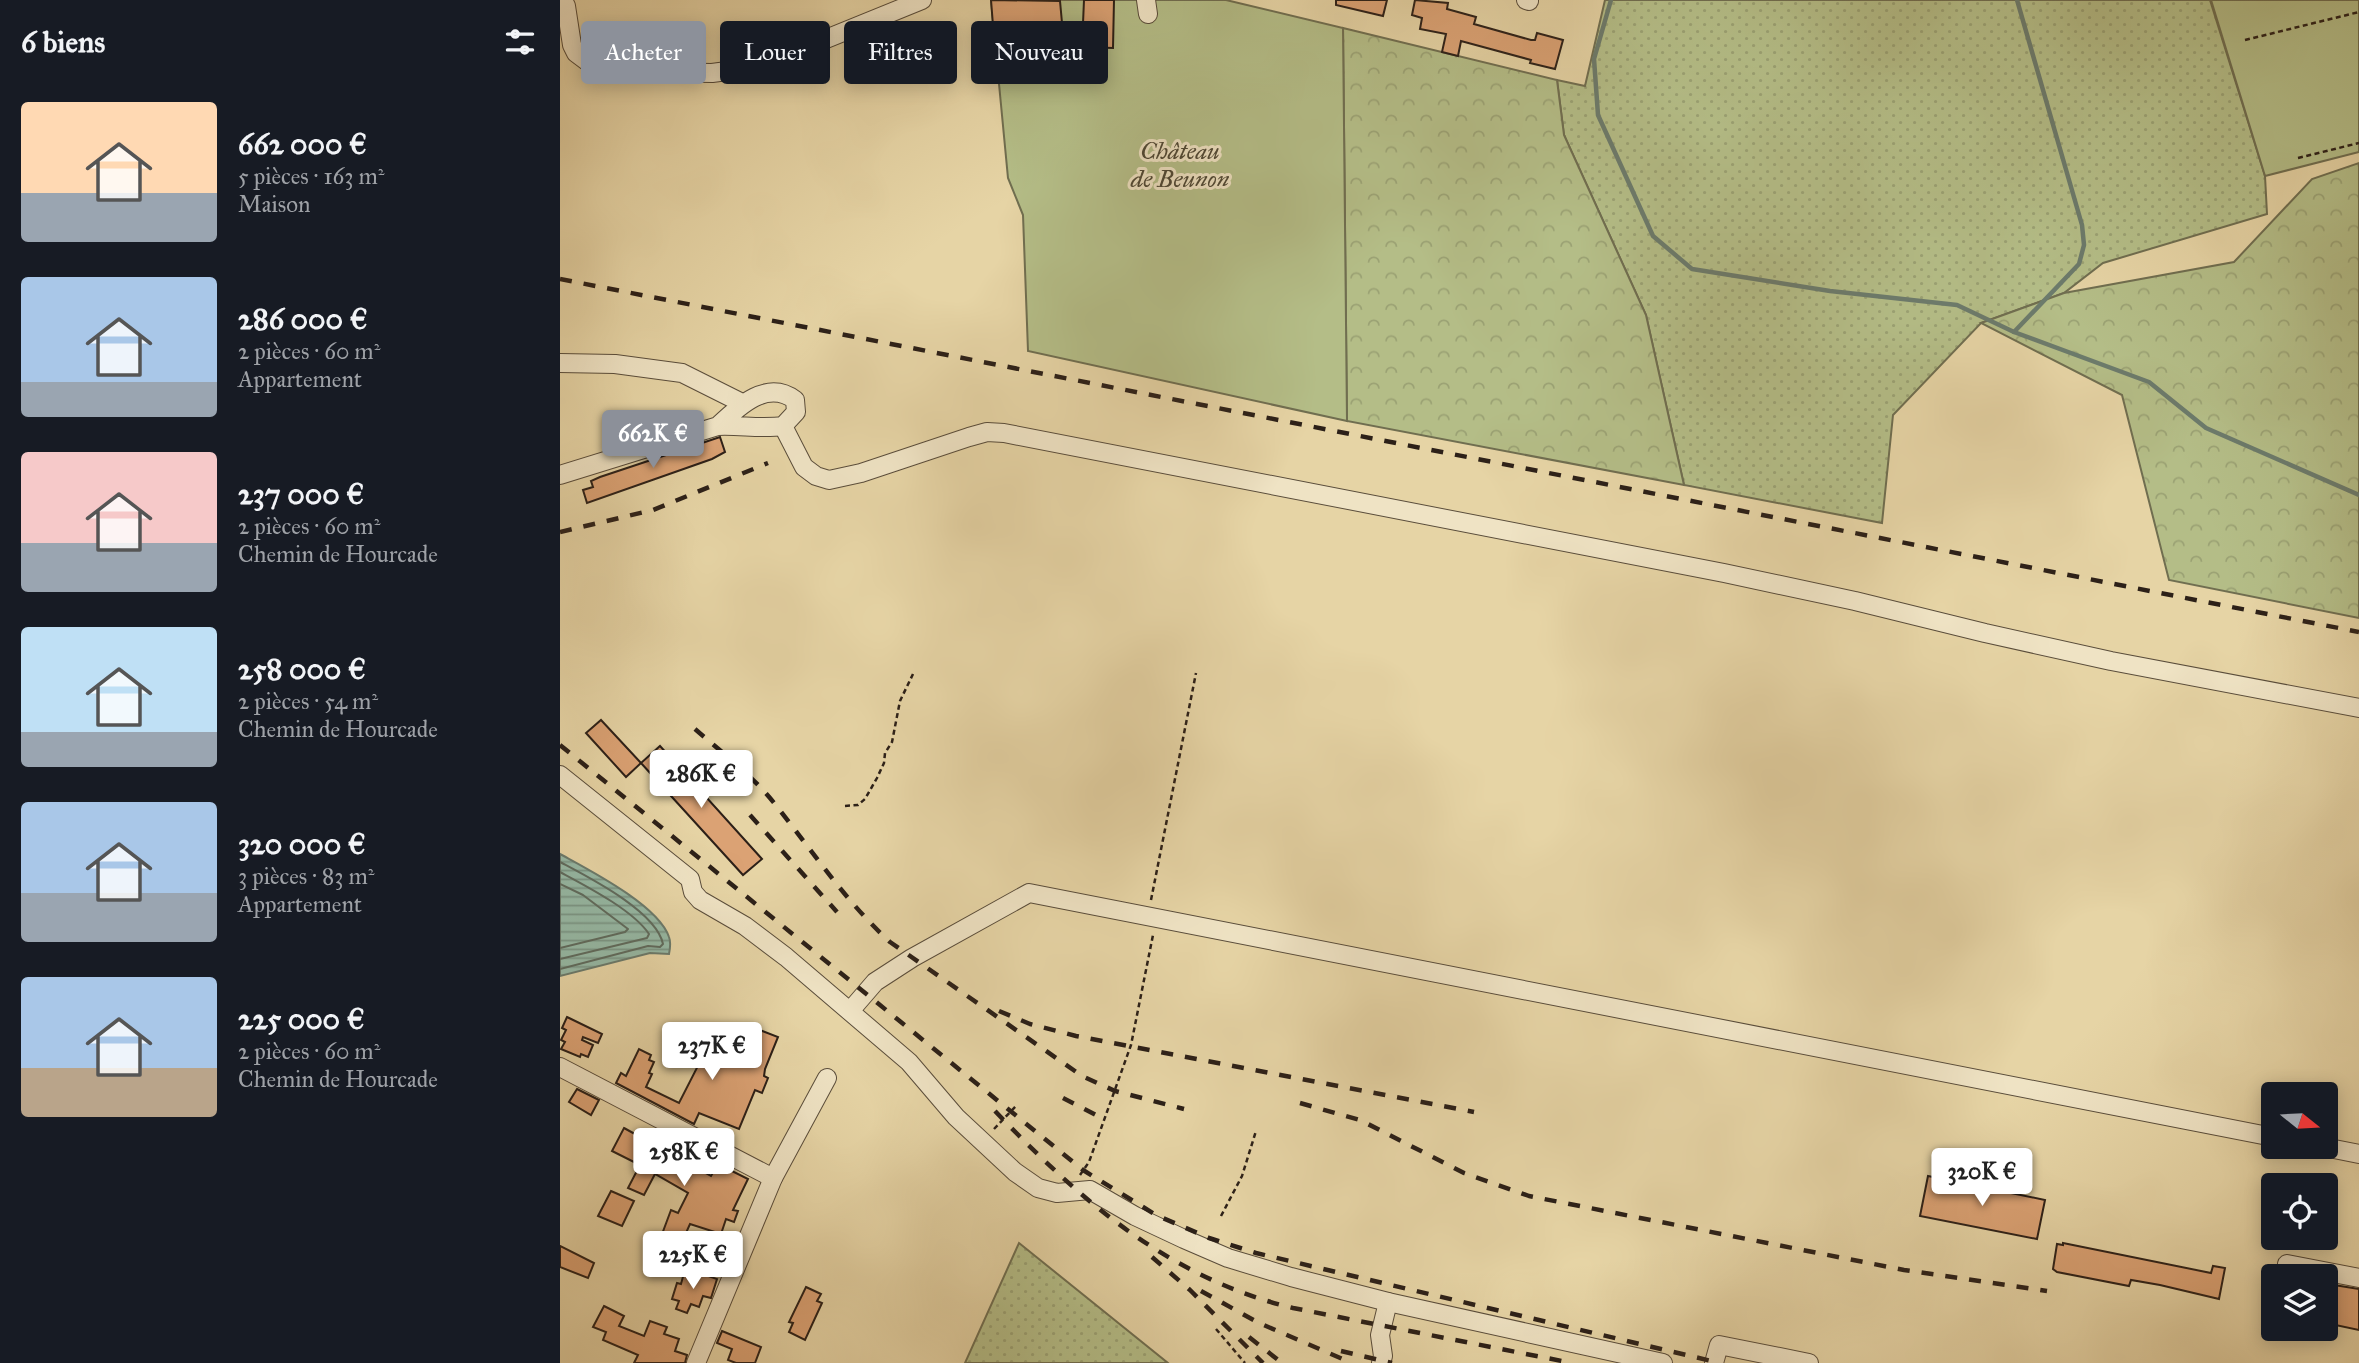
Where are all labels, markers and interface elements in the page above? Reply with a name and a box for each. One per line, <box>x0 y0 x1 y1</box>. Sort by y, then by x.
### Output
chip: Acheter <box>581 21 706 84</box>
chip: Louer <box>720 21 830 84</box>
chip: Filtres <box>844 21 957 84</box>
chip: Nouveau <box>971 21 1108 84</box>
icon: filters <box>501 23 539 61</box>
text: 6 biens <box>21 24 105 60</box>
text: 662 000 € <box>238 126 367 162</box>
icon: home <box>77 130 161 214</box>
park label: Château de Beunon <box>1130 136 1230 194</box>
text: 5 pièces · 163 m² <box>238 162 385 190</box>
text: Maison <box>238 190 310 218</box>
text: 286 000 € <box>238 301 368 337</box>
icon: home <box>77 305 161 389</box>
text: 2 pièces · 60 m² <box>238 337 380 365</box>
text: Appartement <box>238 365 362 393</box>
pin: 662K € <box>596 410 710 470</box>
text: 662K € <box>618 419 688 447</box>
text: 237 000 € <box>238 476 364 512</box>
icon: home <box>77 480 161 564</box>
text: 2 pièces · 60 m² <box>238 512 380 540</box>
text: Chemin de Hourcade <box>238 540 438 568</box>
text: 258 000 € <box>238 651 366 687</box>
icon: home <box>77 655 161 739</box>
text: 2 pièces · 54 m² <box>238 687 378 715</box>
text: Chemin de Hourcade <box>238 715 438 743</box>
pin: 286K € <box>644 750 758 810</box>
text: 286K € <box>666 759 736 787</box>
text: 320 000 € <box>238 826 366 862</box>
icon: home <box>77 830 161 914</box>
text: 3 pièces · 83 m² <box>238 862 374 890</box>
text: Appartement <box>238 890 362 918</box>
text: 225 000 € <box>238 1001 365 1037</box>
icon: home <box>77 1005 161 1089</box>
pin: 237K € <box>655 1023 769 1082</box>
text: 237K € <box>678 1031 746 1059</box>
text: 2 pièces · 60 m² <box>238 1037 380 1065</box>
text: Chemin de Hourcade <box>238 1065 438 1093</box>
north arrow <box>2261 1082 2338 1158</box>
map controls <box>2261 1082 2338 1341</box>
pin: 258K € <box>627 1128 741 1188</box>
text: 258K € <box>649 1137 719 1165</box>
pin: 320K € <box>1925 1148 2039 1208</box>
text: 320K € <box>1947 1157 2017 1185</box>
button: locate <box>2261 1173 2338 1250</box>
pin: 225K € <box>636 1232 750 1291</box>
text: 225K € <box>659 1240 727 1268</box>
button: layers <box>2261 1264 2338 1341</box>

